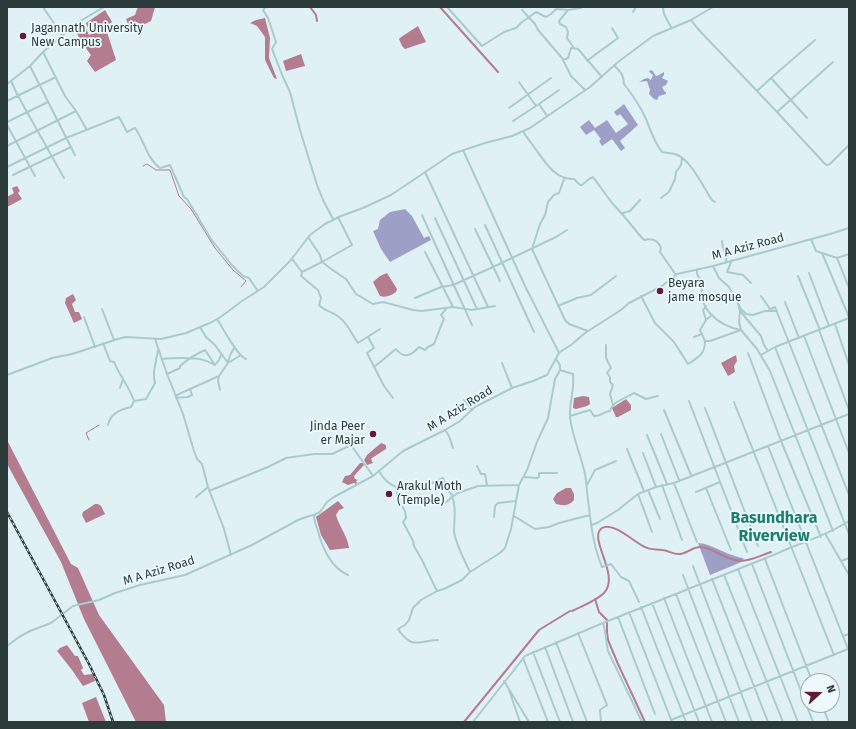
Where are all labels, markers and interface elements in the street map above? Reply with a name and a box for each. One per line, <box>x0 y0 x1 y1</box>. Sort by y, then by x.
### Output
place label: Jagannath University New Campus <box>31 22 143 50</box>
marker: Jagannath University New Campus <box>18 31 28 41</box>
street label: M A Aziz Road <box>710 230 786 264</box>
place label: Beyara jame mosque <box>668 277 741 305</box>
marker: Beyara jame mosque <box>655 286 665 296</box>
street label: M A Aziz Road <box>425 383 495 435</box>
place label: Jinda Peer er Majar <box>310 420 365 448</box>
marker: Jinda Peer er Majar <box>368 429 378 439</box>
place label: Arakul Moth (Temple) <box>397 480 462 508</box>
marker: Arakul Moth (Temple) <box>384 489 394 499</box>
district label: Basundhara Riverview <box>731 509 817 547</box>
street label: M A Aziz Road <box>121 553 197 589</box>
north arrow <box>800 673 840 713</box>
text: N <box>823 683 838 695</box>

